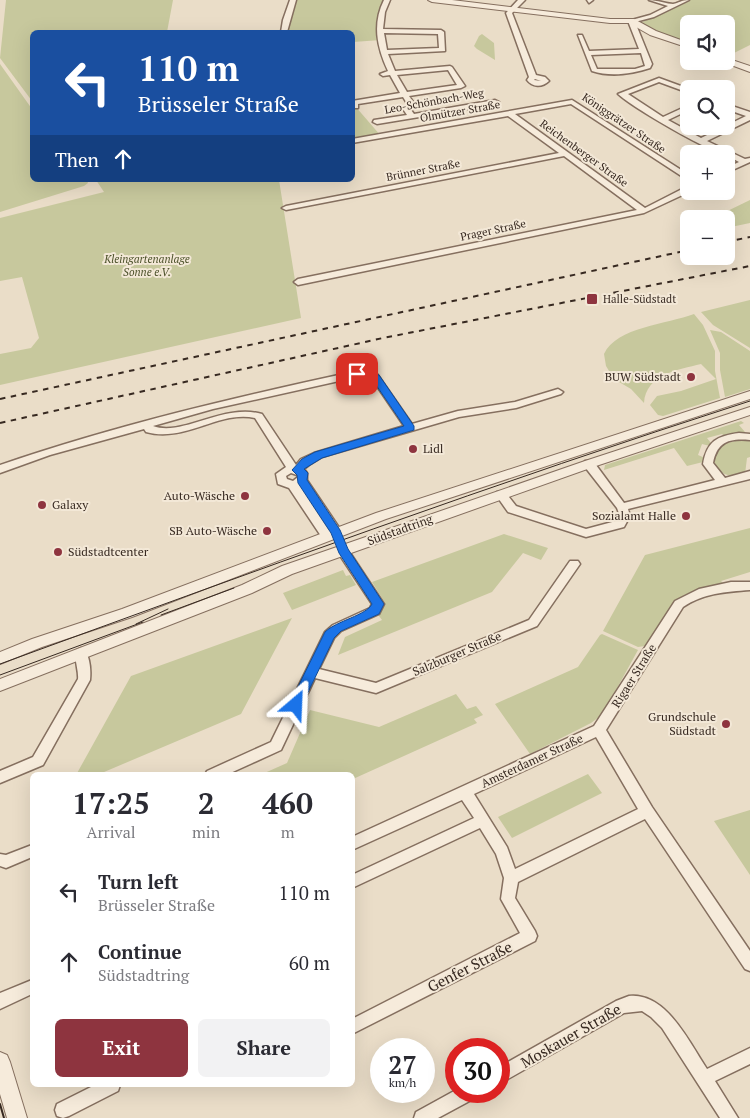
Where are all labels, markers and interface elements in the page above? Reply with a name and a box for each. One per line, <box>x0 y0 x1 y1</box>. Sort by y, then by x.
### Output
map controls <box>680 15 735 265</box>
button: sound <box>680 15 735 70</box>
text: 110 m <box>138 45 239 91</box>
icon: left <box>55 50 120 115</box>
button: search <box>680 80 735 135</box>
street label: Leo-Schönbach-Weg <box>383 85 485 117</box>
text: Brüsseler Straße <box>138 89 299 118</box>
street label: Königgrätzer Straße <box>580 90 669 156</box>
street label: Olmützer Straße <box>419 97 502 125</box>
street label: Reichenberger Straße <box>537 116 631 190</box>
icon: ahead <box>109 145 137 173</box>
button: + <box>680 145 735 200</box>
text: Then <box>55 147 99 172</box>
street label: Brünner Straße <box>385 156 462 184</box>
button: − <box>680 210 735 265</box>
street label: Prager Straße <box>459 216 528 244</box>
park label: Kleingartenanlage Sonne e.V. <box>103 252 190 279</box>
marker: Halle-Südstadt <box>585 292 599 306</box>
place label: Halle-Südstadt <box>603 292 676 306</box>
pin <box>336 353 378 395</box>
icon: arrive <box>343 360 371 388</box>
place label: BUW Südstadt <box>605 369 682 384</box>
marker: BUW Südstadt <box>685 371 697 383</box>
place label: Lidl <box>423 441 444 456</box>
marker: Lidl <box>407 443 419 455</box>
place label: Auto-Wäsche <box>164 488 235 503</box>
marker: Auto-Wäsche <box>239 490 251 502</box>
place label: Galaxy <box>52 497 89 512</box>
marker: Galaxy <box>36 499 48 511</box>
place label: Sozialamt Halle <box>592 508 676 523</box>
marker: Sozialamt Halle <box>680 510 692 522</box>
street label: Südstadtring <box>365 511 435 548</box>
place label: SB Auto-Wäsche <box>169 523 257 538</box>
marker: SB Auto-Wäsche <box>261 525 273 537</box>
place label: Südstadtcenter <box>68 544 149 559</box>
marker: Südstadtcenter <box>52 546 64 558</box>
street label: Salzburger Straße <box>410 628 504 679</box>
street label: Rigaer Straße <box>608 641 659 710</box>
position arrow <box>269 678 321 730</box>
place label: Grundschule Südstadt <box>648 709 717 738</box>
marker: Grundschule Südstadt <box>720 718 732 730</box>
street label: Amsterdamer Straße <box>478 730 585 791</box>
text: 17:25 <box>72 783 150 823</box>
text: 2 <box>198 783 215 823</box>
text: 460 <box>262 783 313 823</box>
text: Arrival <box>86 821 136 843</box>
text: min <box>192 821 220 843</box>
text: m <box>281 821 294 843</box>
text: Turn left <box>98 869 179 894</box>
icon: left <box>55 878 83 906</box>
text: 110 m <box>279 880 330 905</box>
text: Brüsseler Straße <box>98 894 215 916</box>
street label: Genfer Straße <box>424 936 515 996</box>
text: Continue <box>98 939 182 964</box>
icon: ahead <box>55 948 83 976</box>
text: 60 m <box>289 950 330 975</box>
text: Südstadtring <box>98 964 189 986</box>
street label: Moskauer Straße <box>517 998 624 1072</box>
button: Exit <box>55 1019 188 1077</box>
button: Share <box>198 1019 330 1077</box>
speed limit sign: 30 <box>445 1038 510 1103</box>
text: 27 <box>388 1048 417 1081</box>
text: km/h <box>389 1075 416 1090</box>

